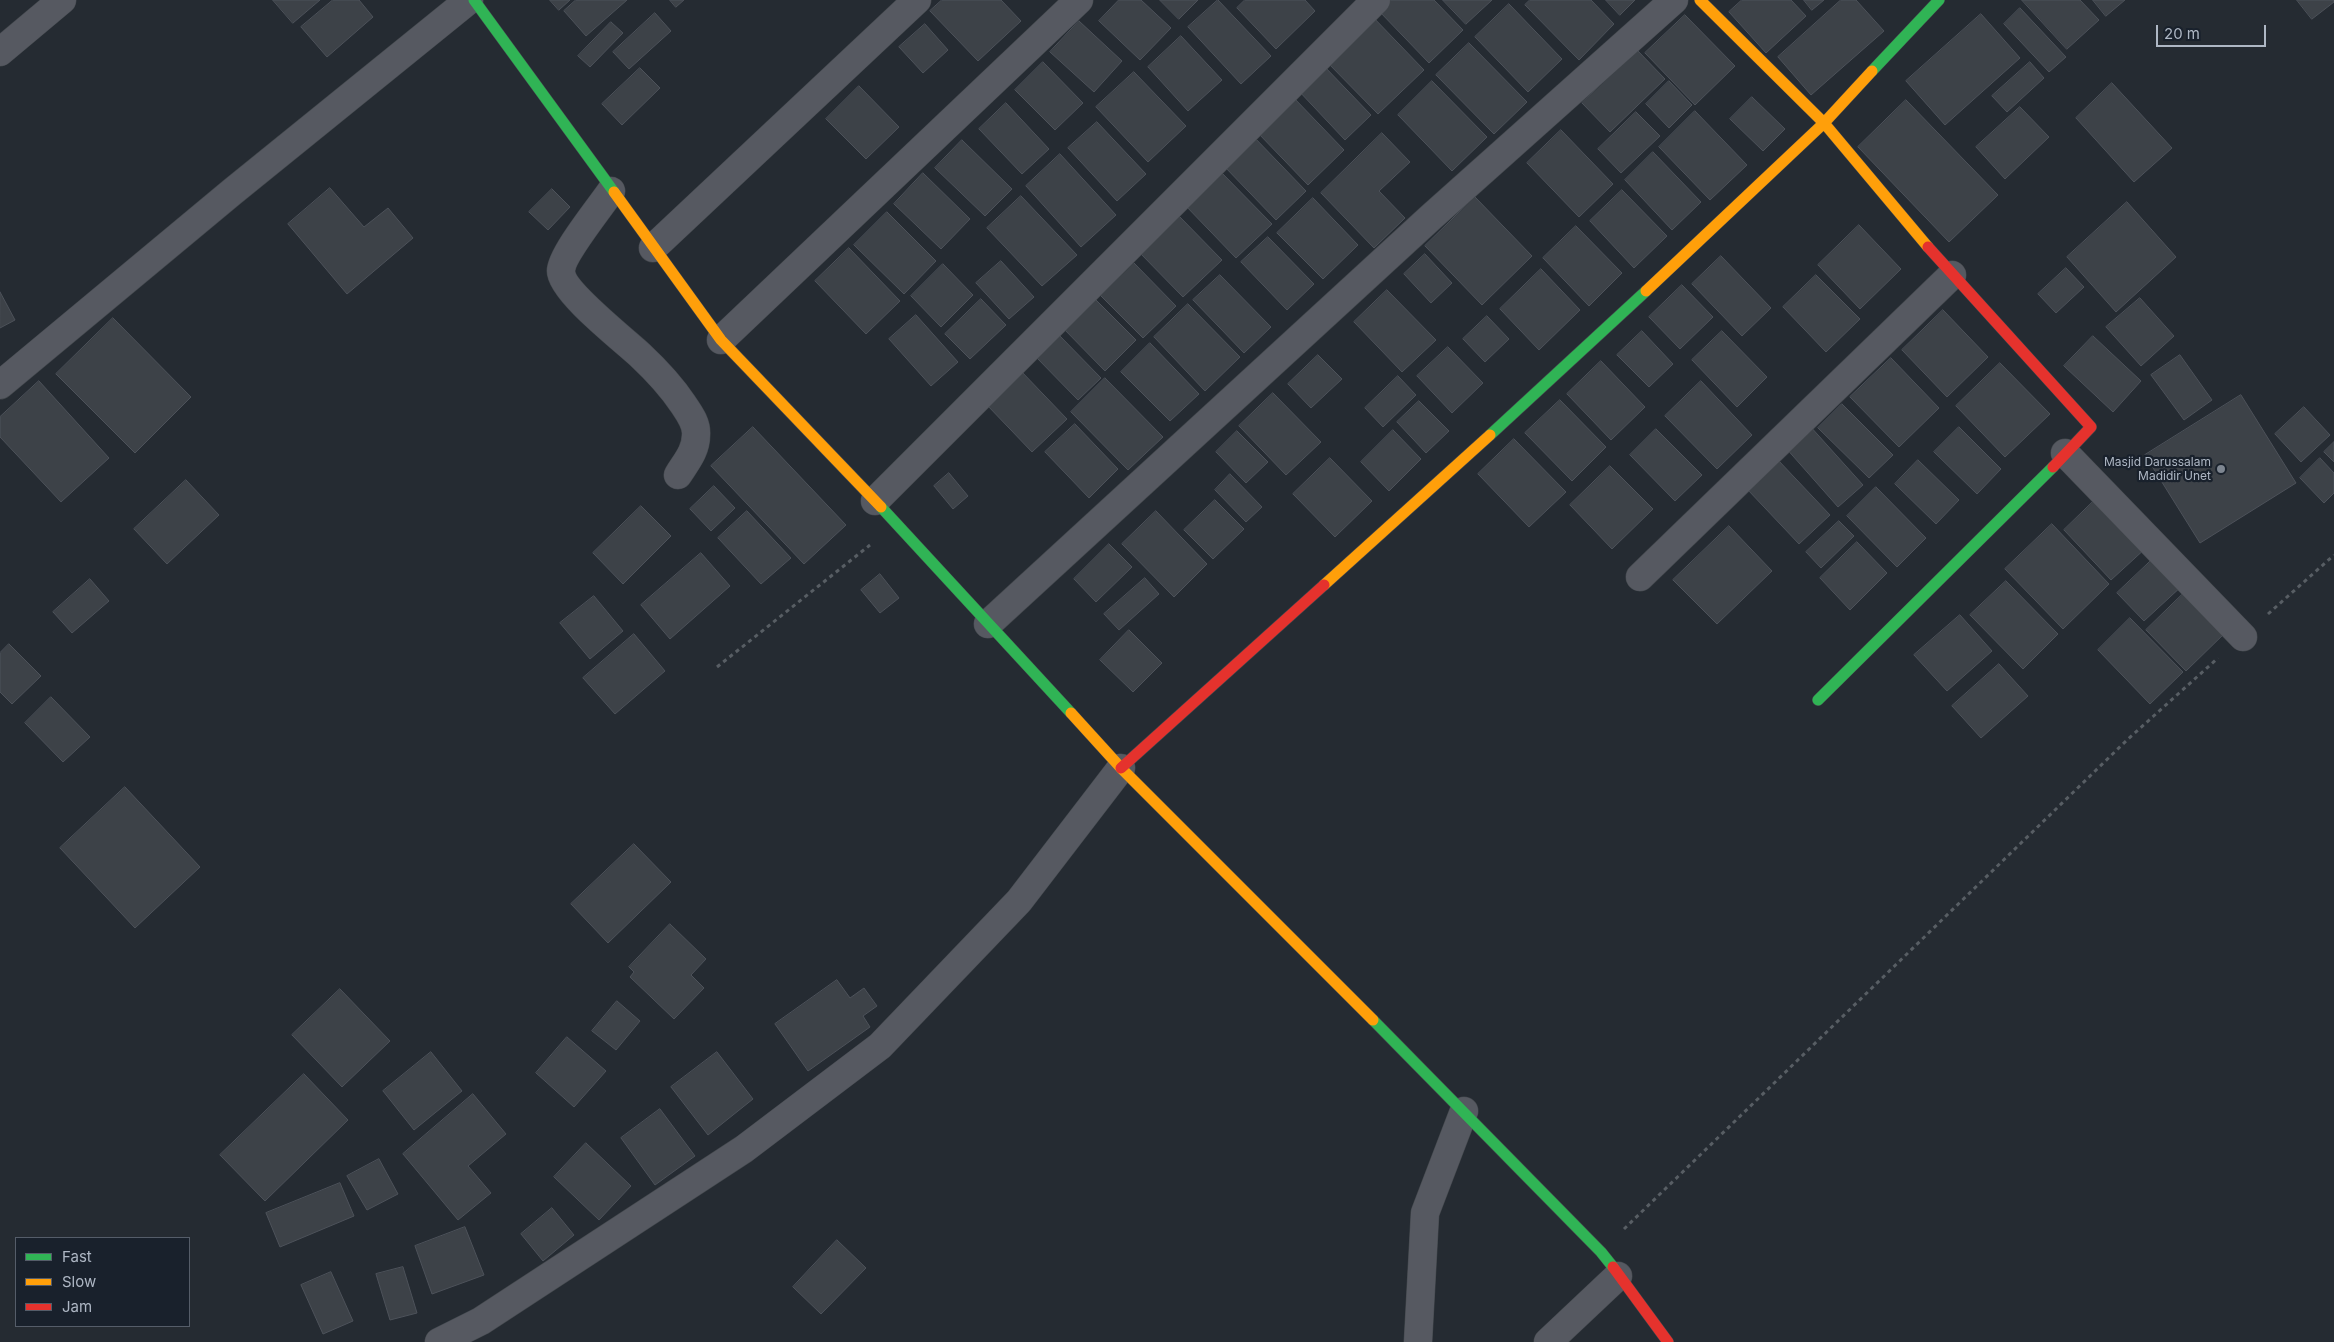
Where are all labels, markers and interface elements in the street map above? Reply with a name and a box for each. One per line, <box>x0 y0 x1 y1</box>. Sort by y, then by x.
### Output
scale bar <box>2159 15 2269 47</box>
text: 20 m <box>2164 24 2200 43</box>
place label: Masjid Darussalam Madidir Unet <box>2104 455 2211 483</box>
marker: Masjid Darussalam Madidir Unet <box>2215 463 2227 475</box>
legend <box>15 1237 190 1327</box>
text: Fast <box>62 1247 92 1266</box>
text: Slow <box>62 1272 96 1291</box>
text: Jam <box>62 1297 92 1316</box>

